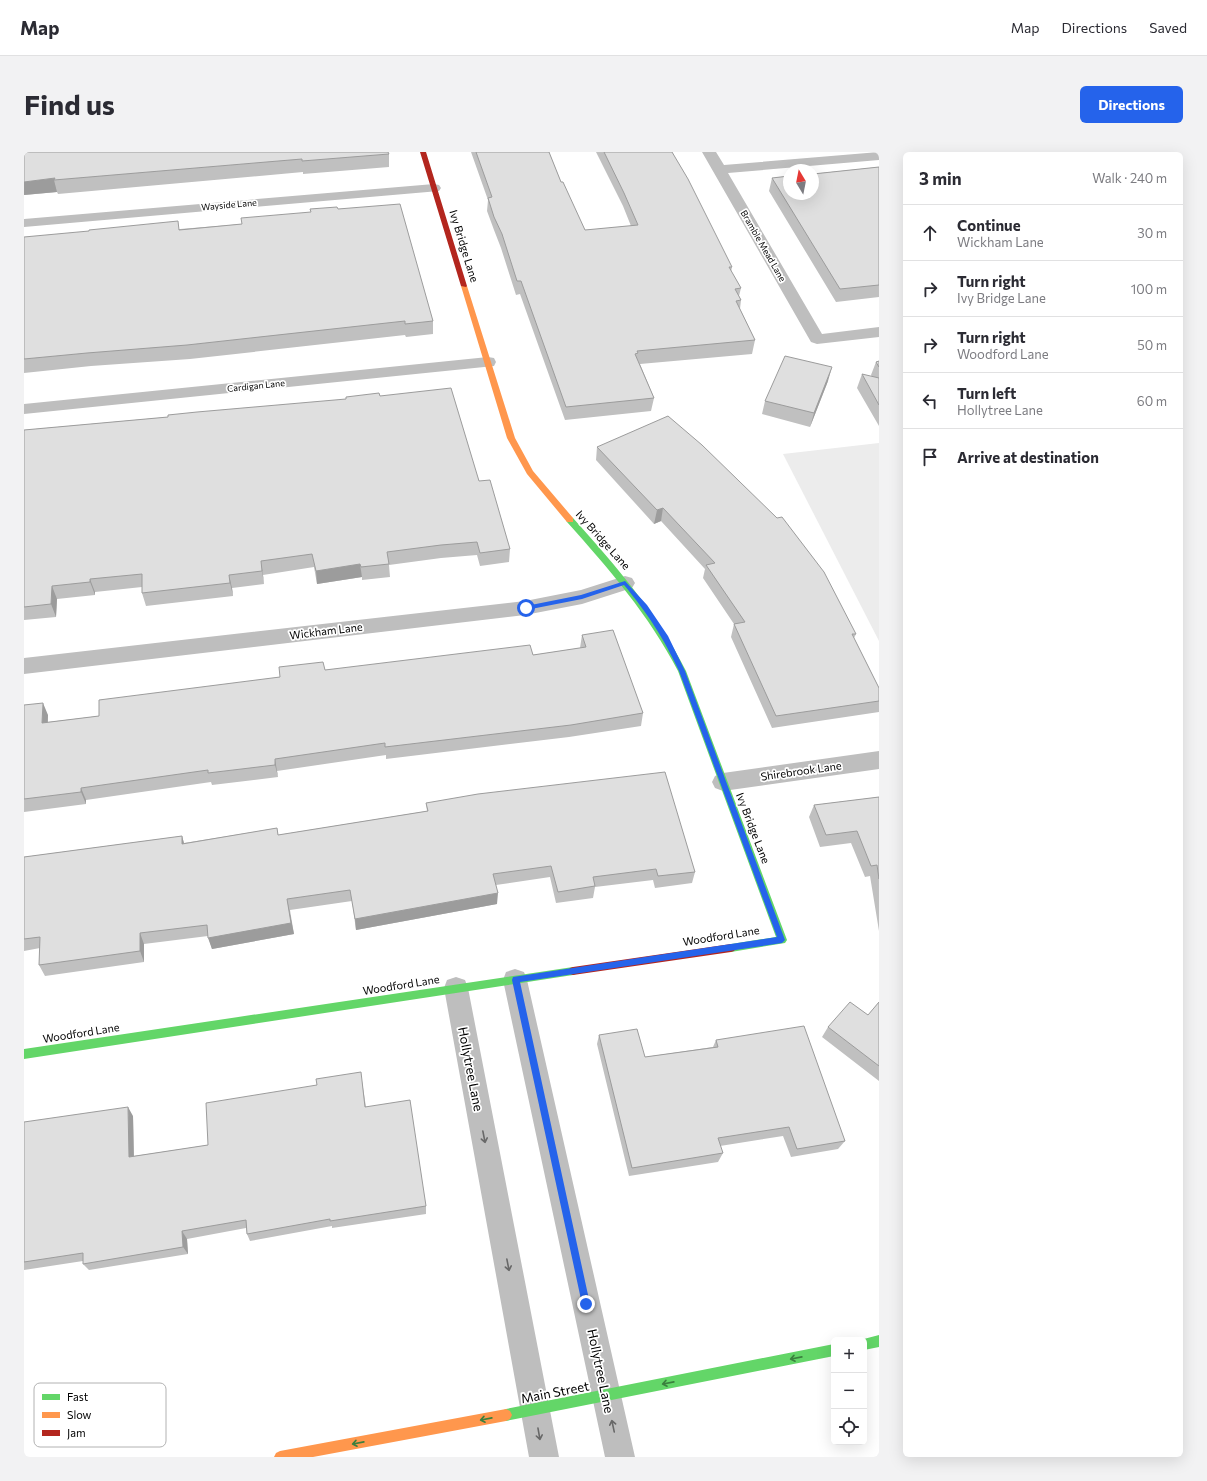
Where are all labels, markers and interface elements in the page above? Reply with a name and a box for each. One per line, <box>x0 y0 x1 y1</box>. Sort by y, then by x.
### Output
text: Map <box>20 16 59 39</box>
text: Map <box>1011 19 1040 36</box>
text: Directions <box>1062 19 1127 36</box>
text: Saved <box>1149 19 1187 36</box>
button: Directions <box>1080 86 1183 123</box>
text: Find us <box>24 87 115 121</box>
north arrow <box>783 164 819 200</box>
text: 3 min <box>919 168 962 189</box>
text: Walk · 240 m <box>1092 170 1167 186</box>
street label: Wayside Lane <box>201 197 257 212</box>
street label: Ivy Bridge Lane <box>447 208 482 284</box>
street label: Bramble Mead Lane <box>738 208 788 284</box>
text: Continue <box>957 216 1021 234</box>
icon: ahead <box>919 222 941 244</box>
text: 30 m <box>1137 225 1167 241</box>
text: Wickham Lane <box>957 234 1044 250</box>
text: Turn right <box>957 272 1026 290</box>
icon: right <box>919 278 941 300</box>
text: 100 m <box>1131 281 1167 297</box>
text: Ivy Bridge Lane <box>957 290 1046 306</box>
text: Turn right <box>957 328 1026 346</box>
icon: right <box>919 334 941 356</box>
text: 50 m <box>1137 337 1167 353</box>
text: Woodford Lane <box>957 346 1049 362</box>
street label: Cardigan Lane <box>227 377 286 394</box>
text: Turn left <box>957 384 1016 402</box>
icon: left <box>919 390 941 412</box>
text: 60 m <box>1137 393 1167 409</box>
text: Hollytree Lane <box>957 402 1043 418</box>
icon: arrive <box>919 446 941 468</box>
text: Arrive at destination <box>957 448 1099 466</box>
street label: Ivy Bridge Lane <box>573 507 633 572</box>
route start <box>517 599 535 617</box>
street label: Wickham Lane <box>289 620 363 641</box>
street label: Shirebrook Lane <box>760 758 842 783</box>
street label: Ivy Bridge Lane <box>734 790 773 865</box>
street label: Woodford Lane <box>682 923 760 948</box>
street label: Woodford Lane <box>362 972 440 997</box>
street label: Woodford Lane <box>42 1020 120 1045</box>
street label: Hollytree Lane <box>455 1025 487 1113</box>
one-way arrow <box>480 1130 488 1143</box>
one-way arrow <box>504 1258 512 1271</box>
route end <box>577 1295 595 1313</box>
street label: Hollytree Lane <box>584 1327 618 1415</box>
map controls <box>831 1337 867 1445</box>
button: + <box>831 1337 867 1373</box>
one-way arrow <box>790 1354 803 1362</box>
button: − <box>831 1373 867 1409</box>
street label: Main Street <box>520 1378 590 1406</box>
one-way arrow <box>662 1380 675 1388</box>
legend <box>34 1383 166 1447</box>
text: Fast <box>67 1390 89 1403</box>
text: Slow <box>67 1408 92 1421</box>
button: locate <box>831 1409 867 1445</box>
one-way arrow <box>480 1415 493 1423</box>
one-way arrow <box>609 1420 617 1433</box>
text: Jam <box>67 1426 86 1440</box>
one-way arrow <box>536 1427 544 1440</box>
one-way arrow <box>352 1439 365 1447</box>

